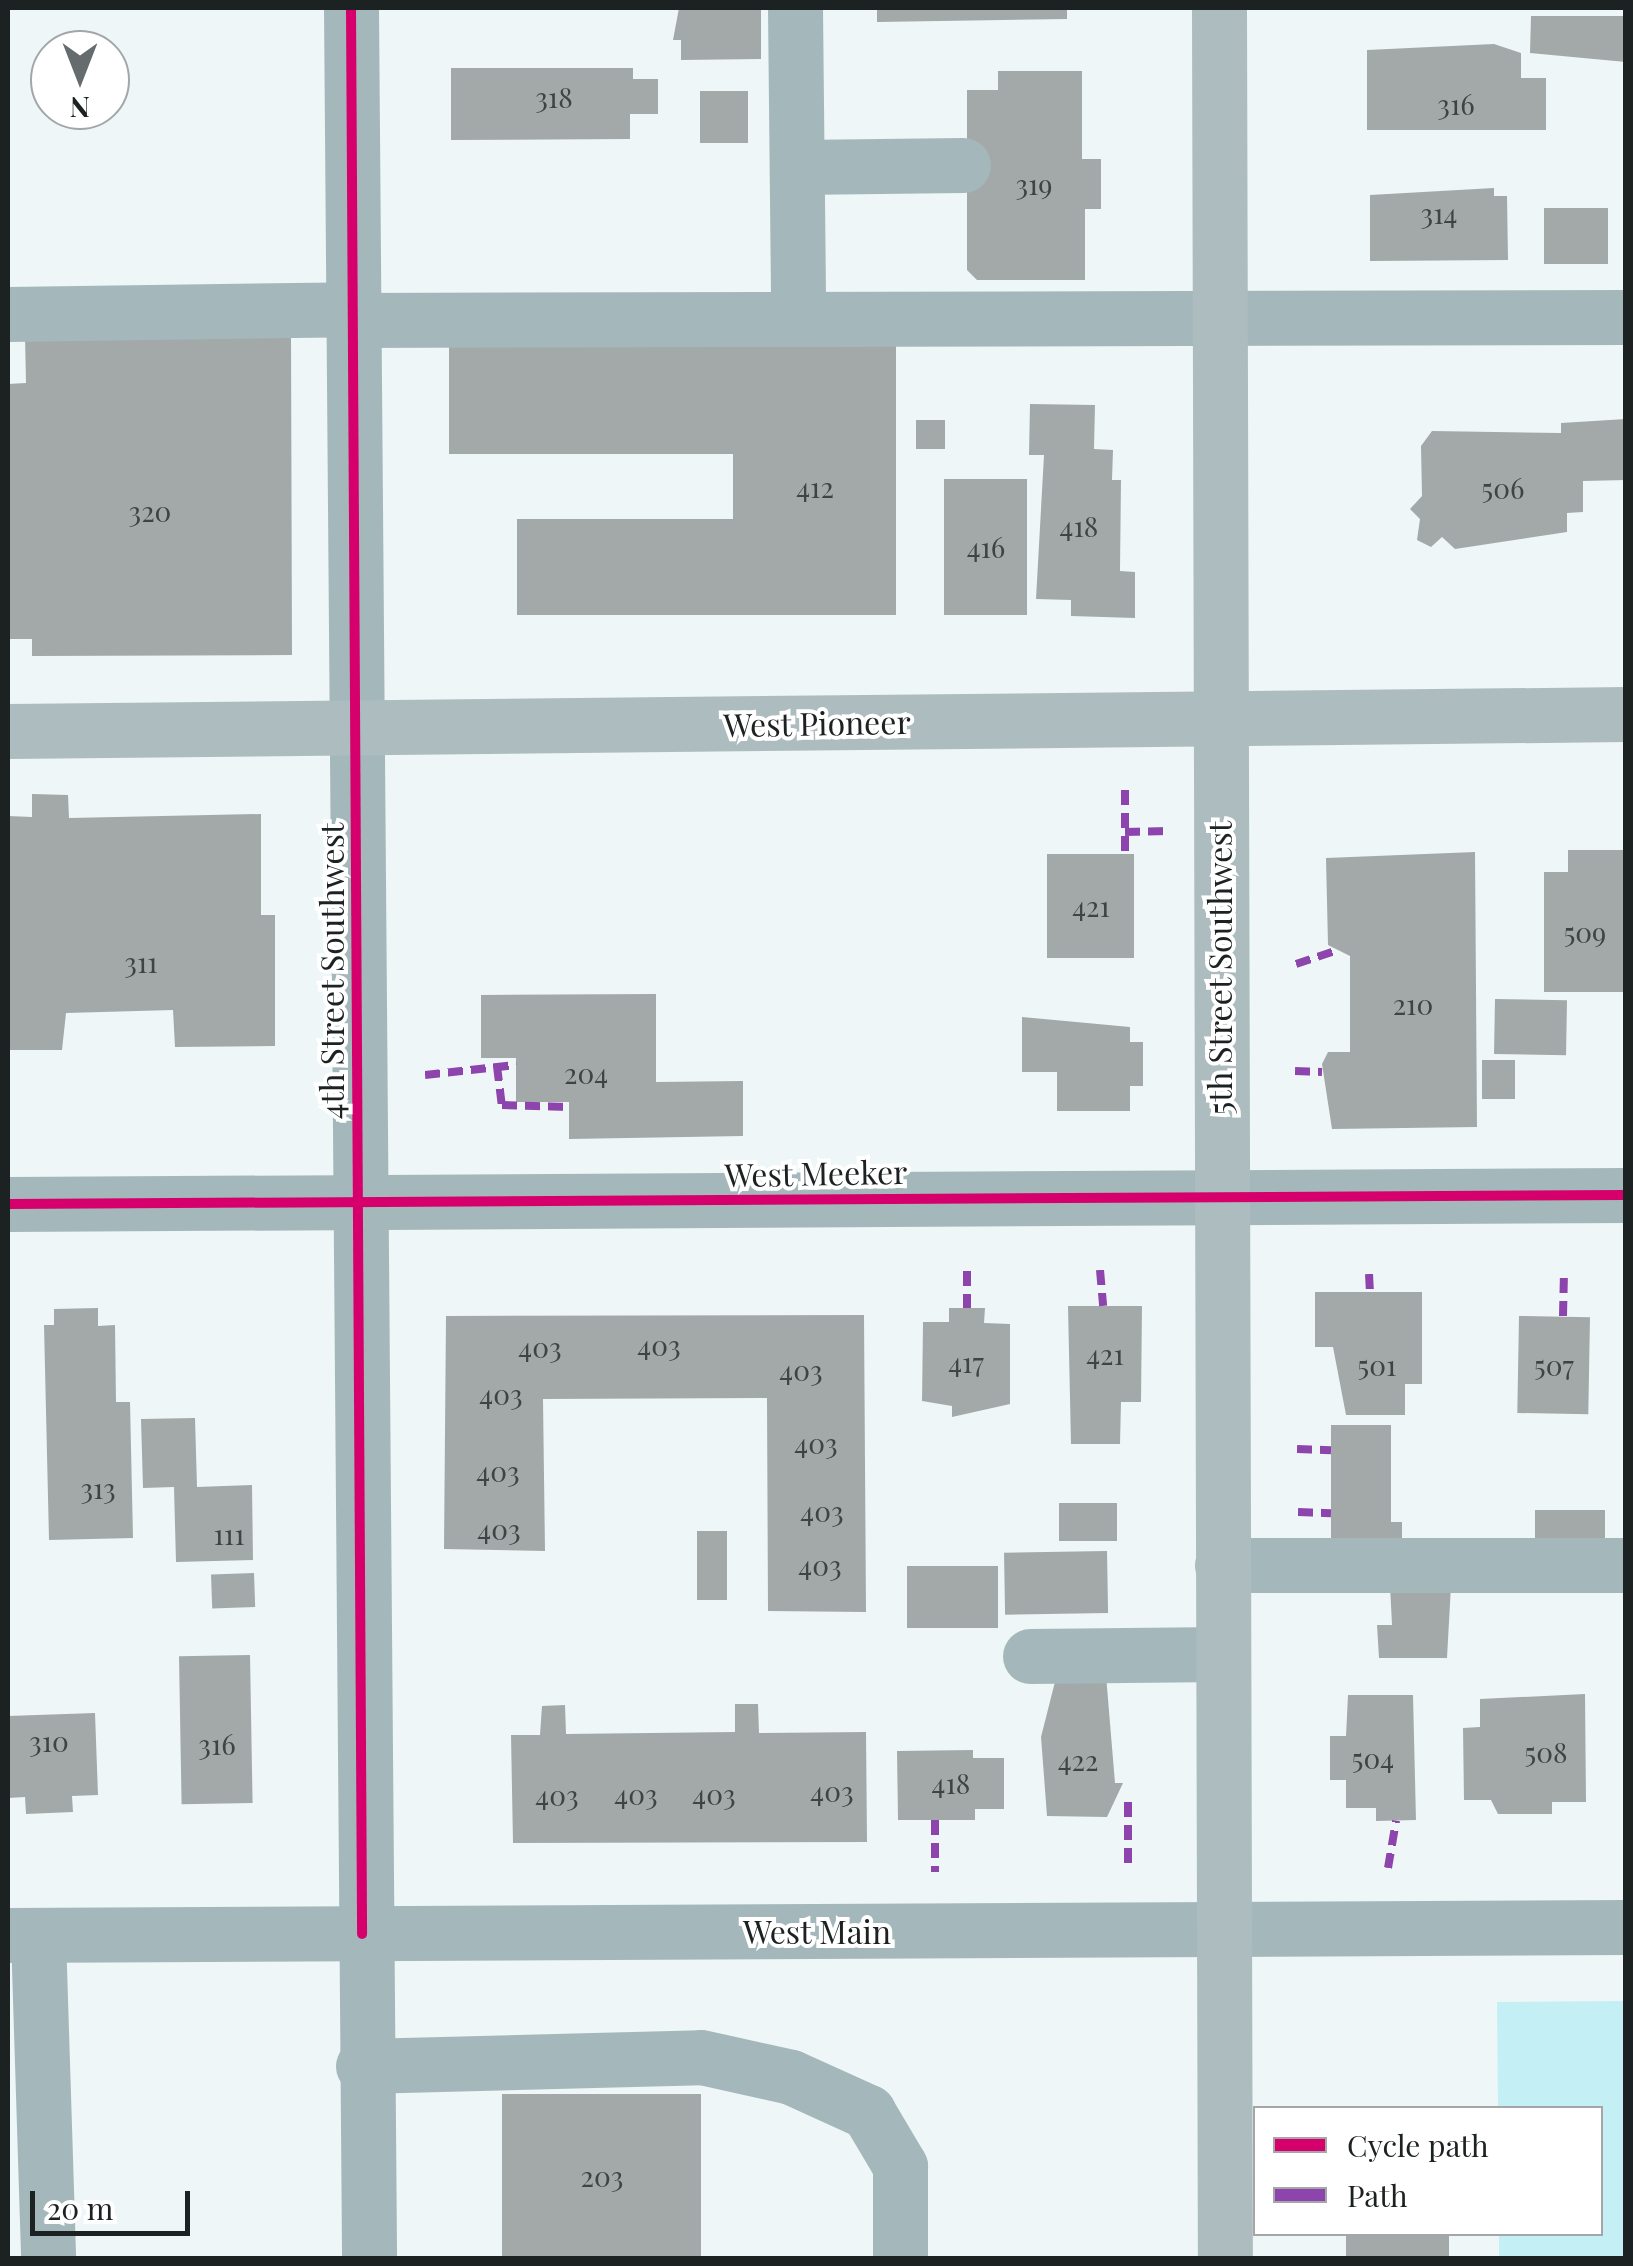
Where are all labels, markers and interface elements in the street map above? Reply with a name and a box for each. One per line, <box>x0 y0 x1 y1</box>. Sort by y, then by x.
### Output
north arrow <box>30 30 130 130</box>
house number: 318 <box>535 80 573 114</box>
house number: 316 <box>1437 87 1475 121</box>
text: N <box>70 90 90 127</box>
house number: 319 <box>1015 167 1053 201</box>
house number: 314 <box>1421 196 1457 230</box>
house number: 412 <box>796 470 834 504</box>
house number: 506 <box>1482 471 1524 505</box>
house number: 320 <box>129 494 171 528</box>
house number: 418 <box>1060 509 1098 543</box>
house number: 416 <box>967 530 1005 564</box>
street label: West Pioneer <box>723 702 911 744</box>
street label: 5th Street Southwest <box>1200 821 1238 1115</box>
street label: 4th Street Southwest <box>312 822 350 1120</box>
house number: 421 <box>1072 889 1110 923</box>
house number: 509 <box>1564 915 1606 949</box>
house number: 311 <box>124 945 158 979</box>
house number: 210 <box>1393 987 1433 1021</box>
house number: 204 <box>564 1056 608 1090</box>
street label: West Meeker <box>724 1152 908 1194</box>
house number: 403 <box>637 1328 681 1362</box>
house number: 403 <box>518 1330 562 1364</box>
house number: 421 <box>1086 1337 1124 1371</box>
house number: 417 <box>948 1345 984 1379</box>
house number: 501 <box>1358 1348 1396 1382</box>
house number: 507 <box>1534 1348 1574 1382</box>
house number: 403 <box>779 1353 823 1387</box>
house number: 403 <box>479 1377 523 1411</box>
house number: 403 <box>794 1426 838 1460</box>
house number: 403 <box>476 1454 520 1488</box>
house number: 313 <box>80 1471 116 1505</box>
house number: 403 <box>800 1494 844 1528</box>
house number: 403 <box>477 1512 521 1546</box>
house number: 111 <box>213 1517 245 1551</box>
house number: 403 <box>798 1548 842 1582</box>
house number: 310 <box>29 1724 69 1758</box>
house number: 316 <box>198 1727 236 1761</box>
house number: 508 <box>1525 1735 1567 1769</box>
house number: 504 <box>1352 1741 1394 1775</box>
house number: 422 <box>1058 1743 1098 1777</box>
house number: 418 <box>932 1766 970 1800</box>
house number: 403 <box>810 1774 854 1808</box>
house number: 403 <box>614 1777 658 1811</box>
house number: 403 <box>692 1777 736 1811</box>
house number: 403 <box>535 1778 579 1812</box>
street label: West Main <box>743 1912 891 1950</box>
legend <box>1253 2106 1603 2236</box>
text: Cycle path <box>1347 2125 1489 2165</box>
house number: 203 <box>581 2159 623 2193</box>
scale bar <box>35 2171 195 2233</box>
text: Path <box>1347 2175 1408 2215</box>
text: 20 m <box>47 2188 113 2228</box>

